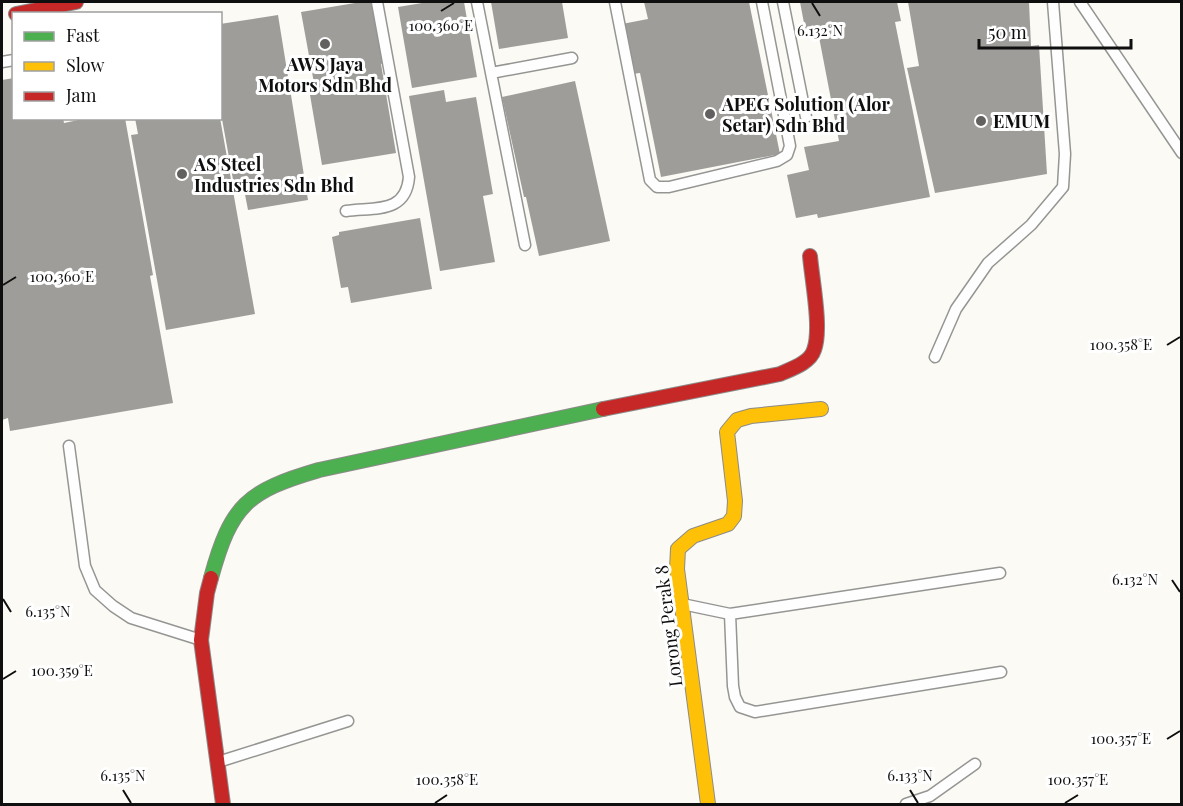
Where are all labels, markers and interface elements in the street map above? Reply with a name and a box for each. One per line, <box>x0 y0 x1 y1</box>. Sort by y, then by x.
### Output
legend <box>12 12 222 120</box>
scale bar <box>979 12 1130 50</box>
text: 100.360°E <box>409 15 473 35</box>
text: 6.132°N <box>797 20 843 40</box>
text: 50 m <box>988 20 1027 44</box>
text: Fast <box>66 23 100 47</box>
marker: AWS Jaya Motors Sdn Bhd <box>318 37 332 51</box>
place label: AWS Jaya Motors Sdn Bhd <box>258 52 392 97</box>
text: Slow <box>66 53 104 77</box>
text: Jam <box>65 83 96 107</box>
place label: APEG Solution (Alor Setar) Sdn Bhd <box>721 92 891 137</box>
marker: APEG Solution (Alor Setar) Sdn Bhd <box>703 107 717 121</box>
place label: EMUM <box>993 109 1050 133</box>
marker: EMUM <box>974 114 988 128</box>
place label: AS Steel Industries Sdn Bhd <box>193 152 354 197</box>
marker: AS Steel Industries Sdn Bhd <box>175 167 189 181</box>
text: 100.360°E <box>30 266 94 286</box>
text: 100.358°E <box>1090 334 1152 354</box>
street label: Lorong Perak 8 <box>649 564 687 688</box>
text: 6.132°N <box>1112 569 1158 589</box>
text: 6.135°N <box>25 601 71 621</box>
text: 100.359°E <box>31 660 93 680</box>
text: 100.357°E <box>1091 728 1151 748</box>
text: 6.135°N <box>100 765 146 785</box>
text: 6.133°N <box>887 765 933 785</box>
text: 100.358°E <box>416 769 478 789</box>
text: 100.357°E <box>1048 769 1108 789</box>

